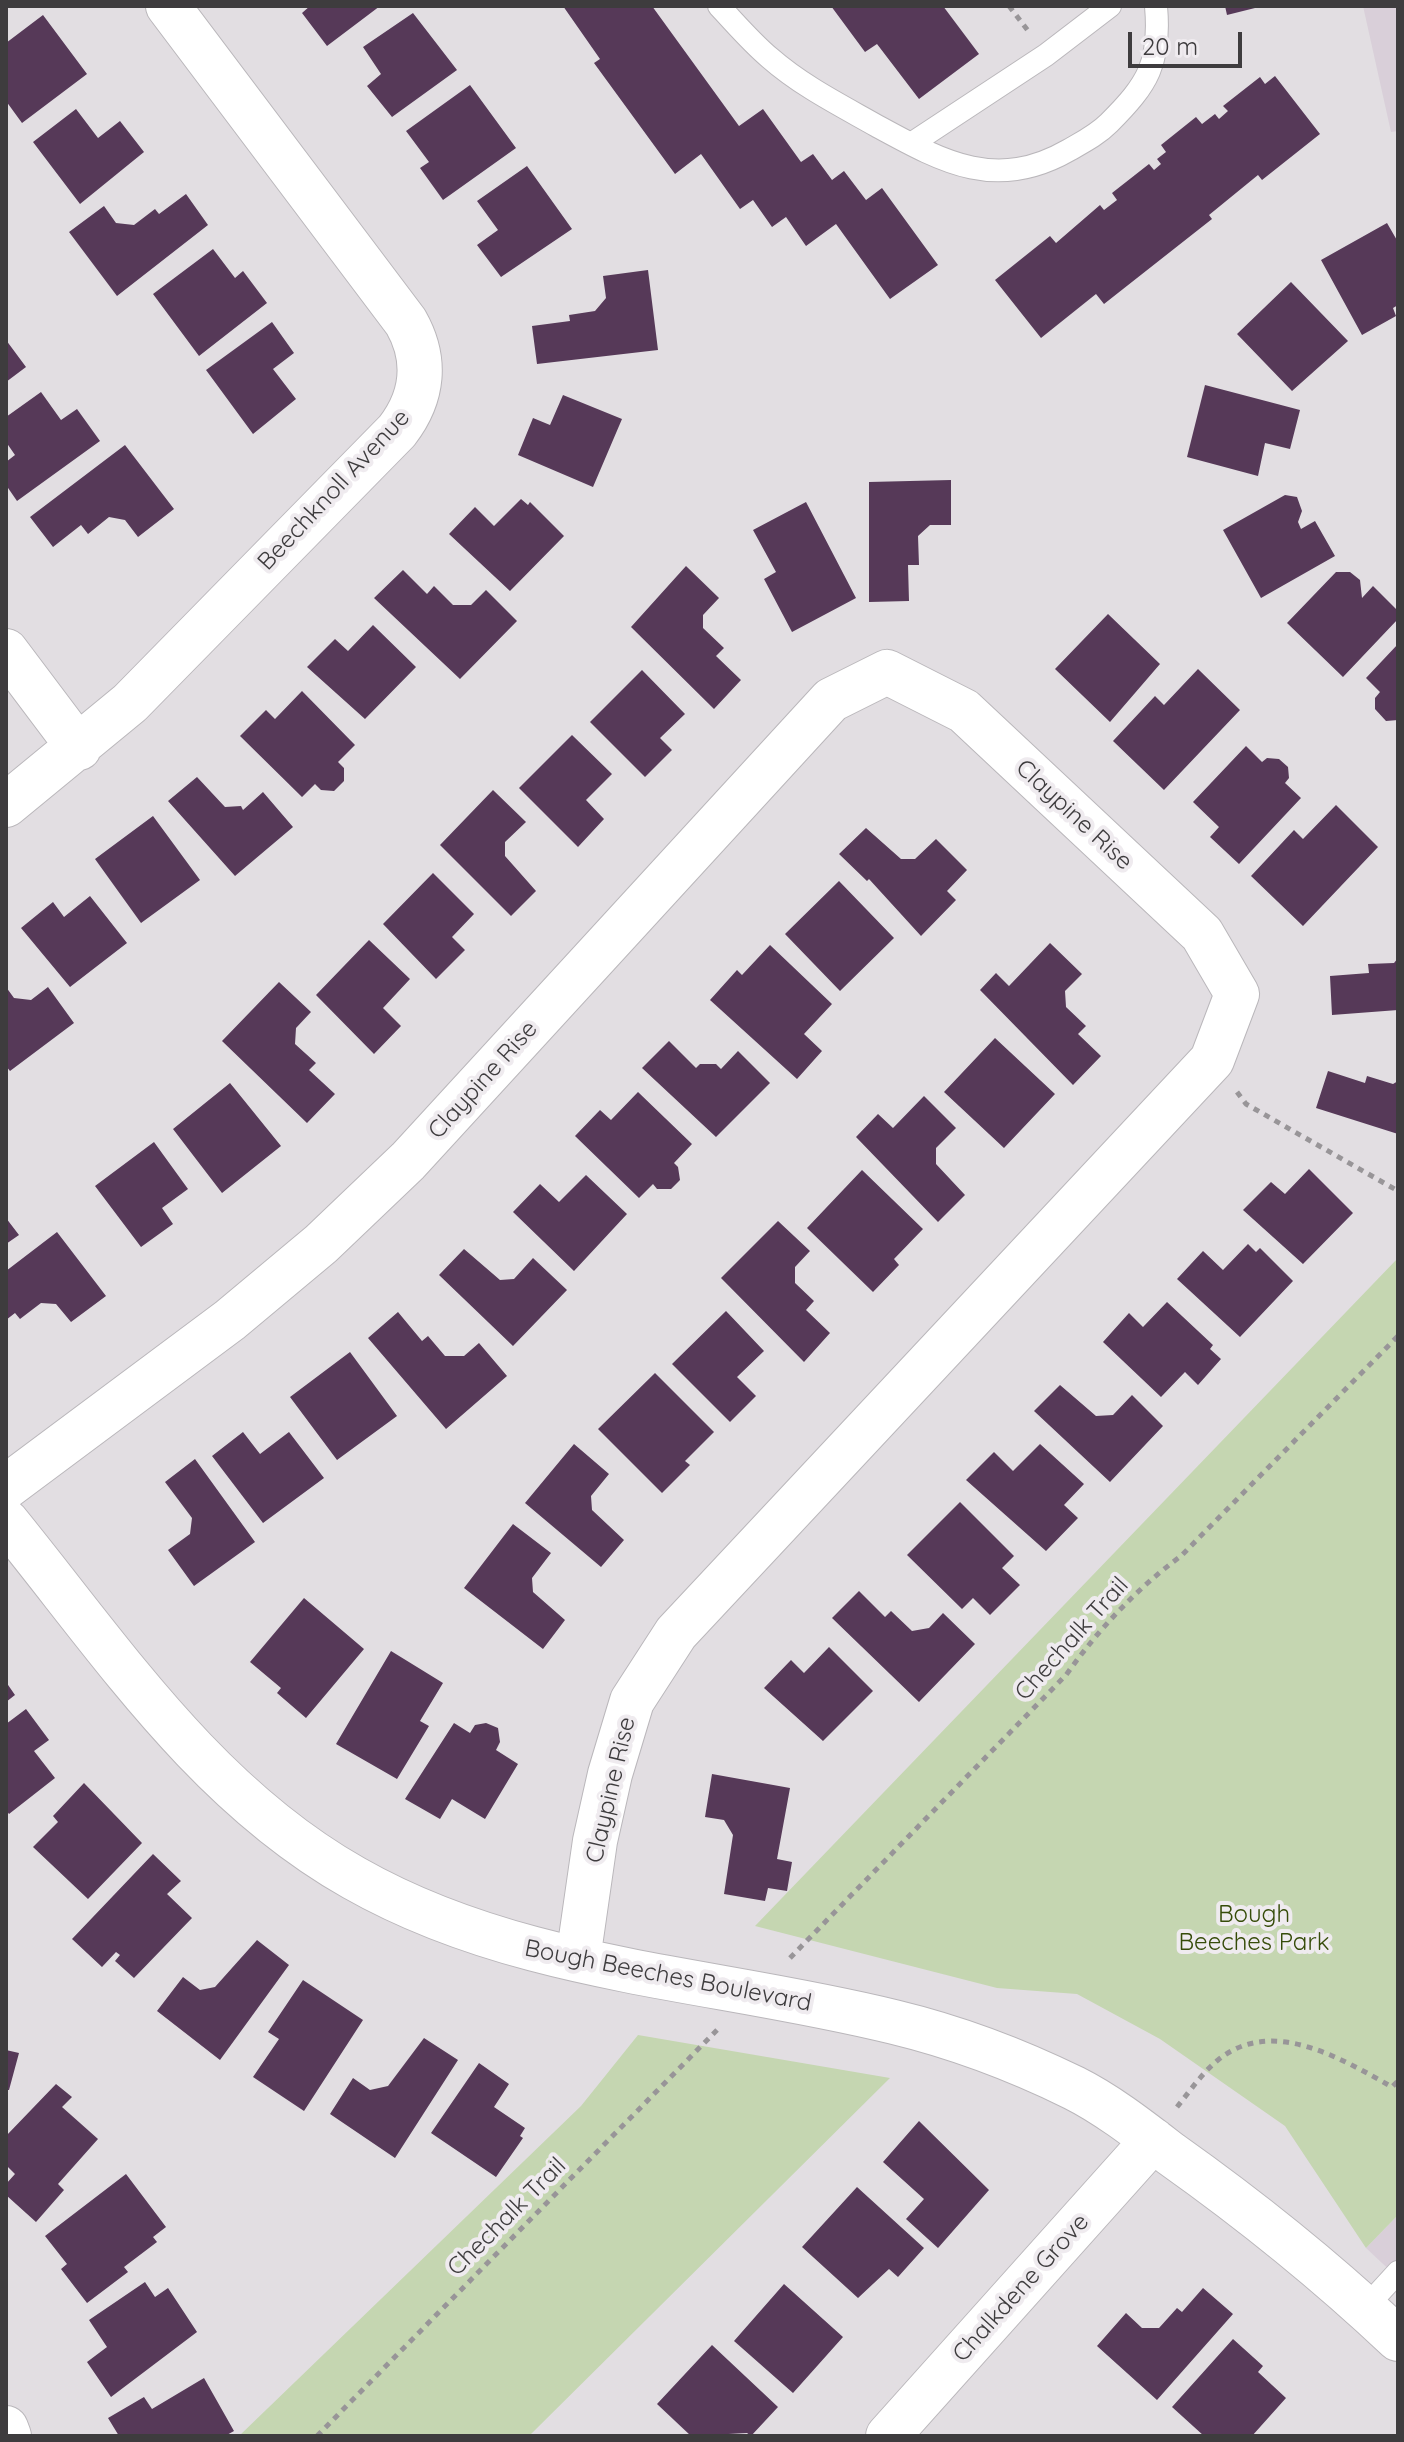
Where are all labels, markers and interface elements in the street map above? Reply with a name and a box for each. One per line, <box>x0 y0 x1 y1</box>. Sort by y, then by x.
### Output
scale bar <box>1132 16 1246 66</box>
text: 20 m <box>1142 31 1198 61</box>
street label: Beechknoll Avenue <box>252 404 416 576</box>
street label: Claypine Rise <box>1010 754 1138 876</box>
street label: Claypine Rise <box>422 1015 544 1145</box>
street label: Chechalk Trail <box>1009 1572 1135 1706</box>
street label: Claypine Rise <box>580 1714 642 1866</box>
park label: Bough Beeches Park <box>1179 1901 1329 1957</box>
street label: Bough Beeches Boulevard <box>522 1934 814 2018</box>
street label: Chechalk Trail <box>442 2152 572 2282</box>
street label: Chalkdene Grove <box>947 2208 1095 2368</box>

